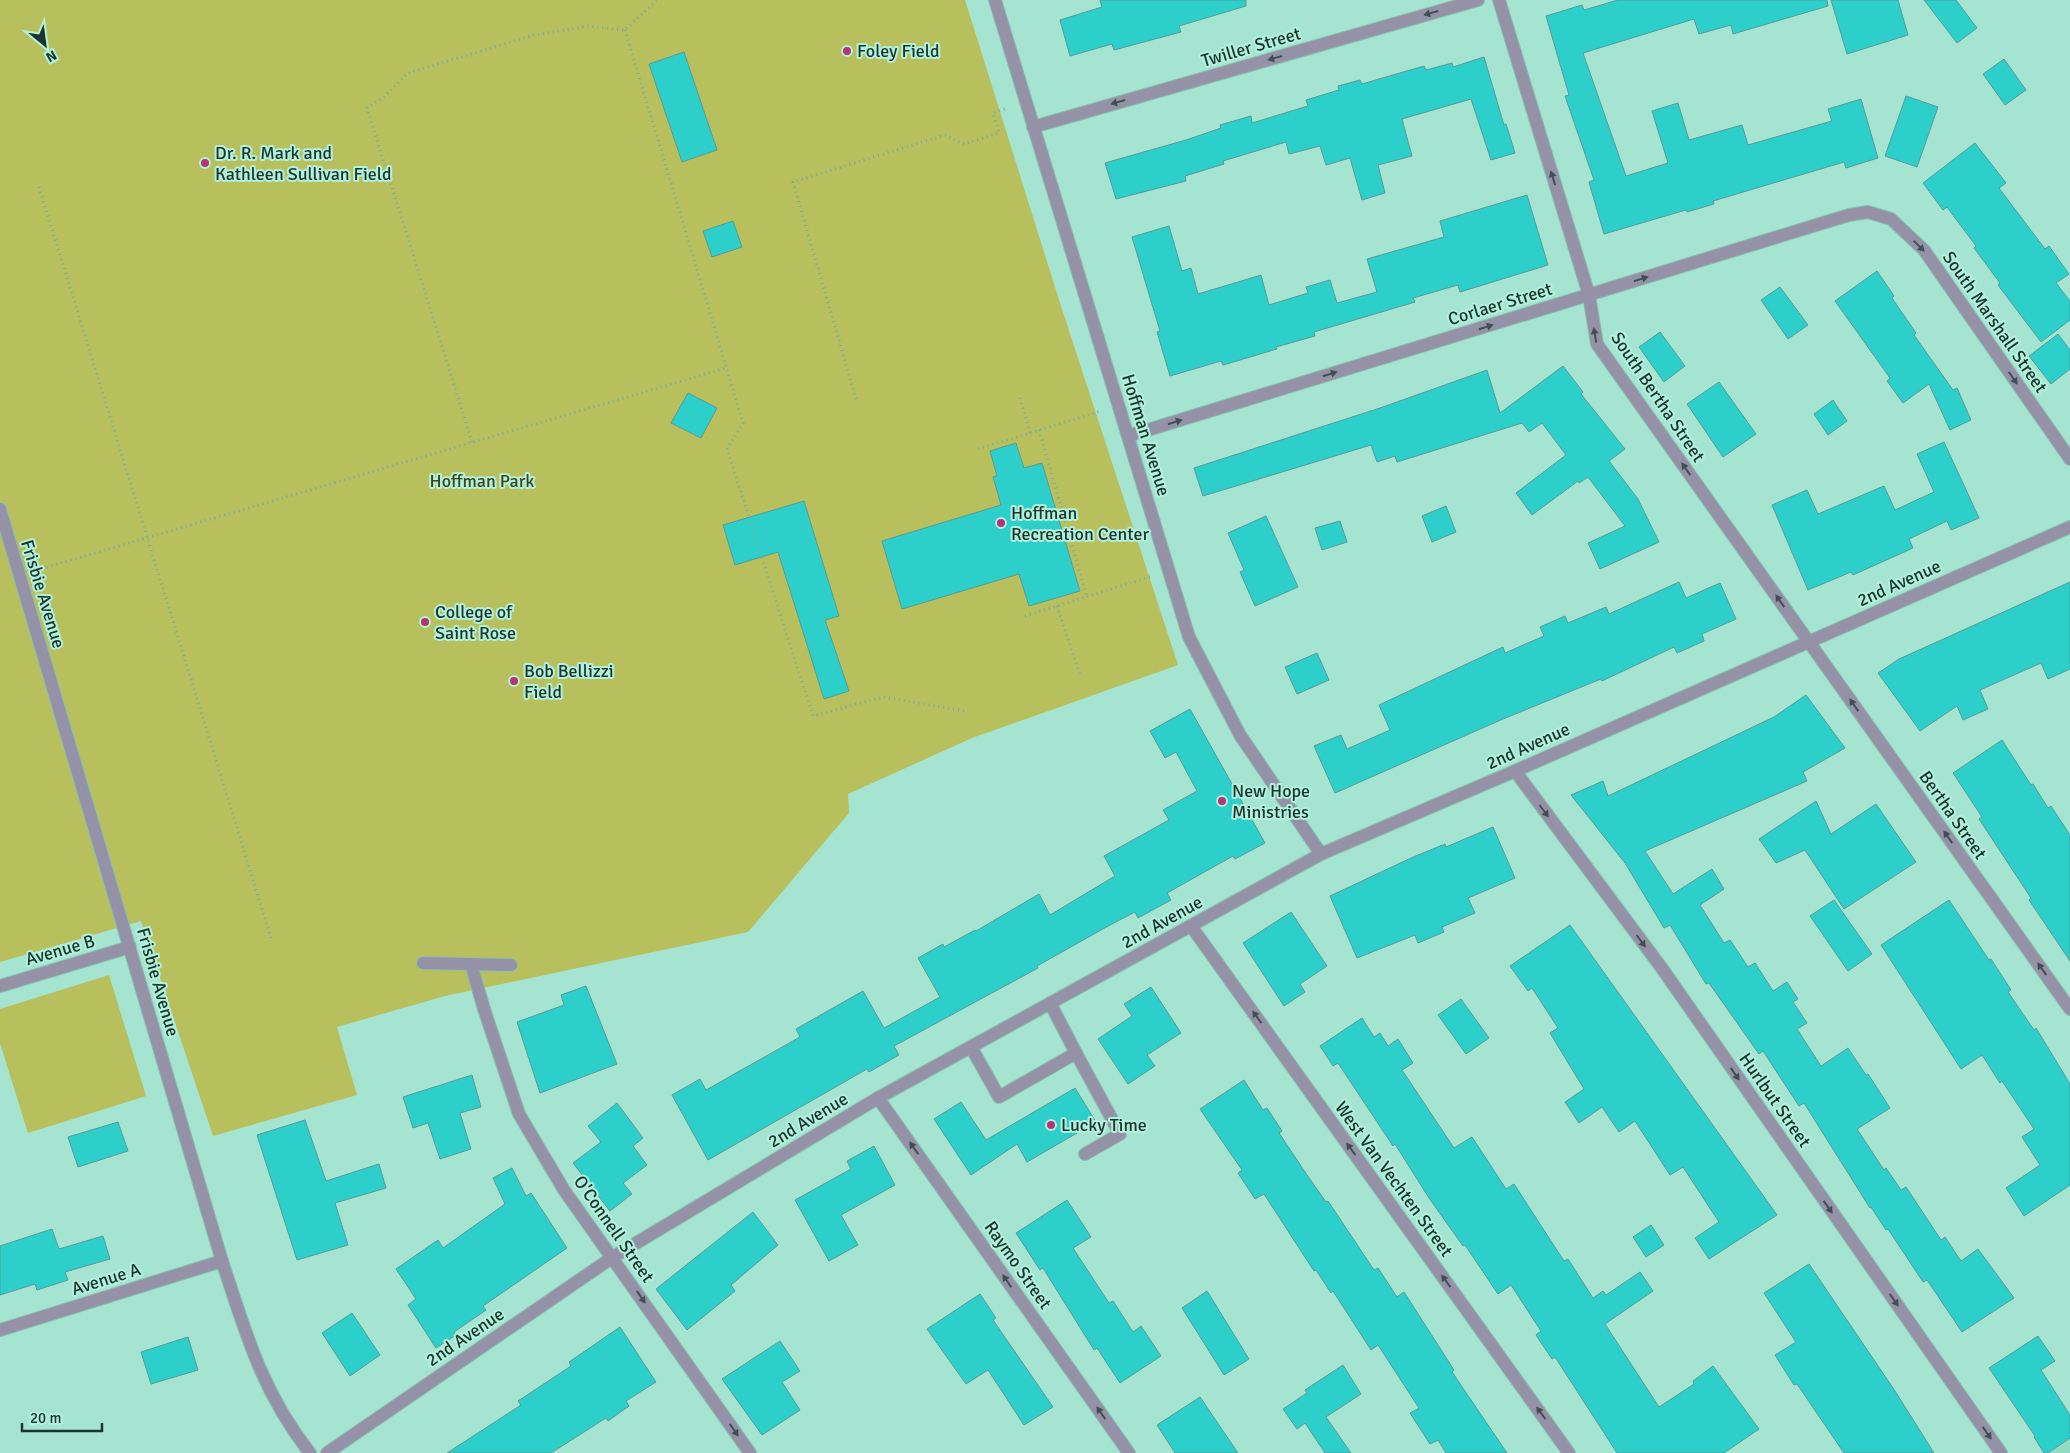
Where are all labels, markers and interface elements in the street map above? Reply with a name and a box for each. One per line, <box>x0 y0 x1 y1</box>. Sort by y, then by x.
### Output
one-way arrow <box>1423 10 1438 18</box>
north arrow <box>20 20 70 70</box>
street label: Twiller Street <box>1199 22 1303 72</box>
place label: Foley Field <box>857 40 939 62</box>
marker: Foley Field <box>841 45 853 57</box>
text: N <box>43 46 59 66</box>
one-way arrow <box>1267 54 1282 62</box>
one-way arrow <box>1111 99 1126 107</box>
place label: Dr. R. Mark and Kathleen Sullivan Field <box>215 142 392 185</box>
marker: Dr. R. Mark and Kathleen Sullivan Field <box>199 157 211 169</box>
one-way arrow <box>1549 171 1557 186</box>
one-way arrow <box>1913 240 1925 252</box>
street label: South Marshall Street <box>1938 247 2052 397</box>
one-way arrow <box>1634 275 1649 283</box>
street label: Corlaer Street <box>1445 278 1555 330</box>
one-way arrow <box>1478 322 1493 330</box>
one-way arrow <box>1591 327 1599 343</box>
street label: South Bertha Street <box>1606 328 1710 466</box>
one-way arrow <box>1323 370 1338 378</box>
street label: Hoffman Avenue <box>1117 371 1175 499</box>
one-way arrow <box>2008 371 2018 385</box>
one-way arrow <box>1168 418 1183 426</box>
one-way arrow <box>1681 462 1691 476</box>
park label: Hoffman Park <box>430 470 534 492</box>
place label: Hoffman Recreation Center <box>1011 502 1149 545</box>
marker: Hoffman Recreation Center <box>995 517 1007 529</box>
street label: Frisbie Avenue <box>16 537 70 651</box>
street label: 2nd Avenue <box>1854 555 1944 611</box>
one-way arrow <box>1775 595 1785 608</box>
place label: College of Saint Rose <box>435 601 516 644</box>
marker: College of Saint Rose <box>419 616 431 628</box>
place label: Bob Bellizzi Field <box>524 660 614 703</box>
marker: Bob Bellizzi Field <box>508 675 520 687</box>
one-way arrow <box>1849 698 1859 711</box>
street label: 2nd Avenue <box>1483 718 1573 774</box>
street label: Bertha Street <box>1914 767 1992 863</box>
place label: New Hope Ministries <box>1232 780 1310 823</box>
marker: New Hope Ministries <box>1216 795 1228 807</box>
one-way arrow <box>1539 804 1550 817</box>
one-way arrow <box>1943 830 1953 844</box>
street label: 2nd Avenue <box>1118 891 1206 953</box>
street label: Frisbie Avenue <box>132 925 184 1039</box>
street label: Avenue B <box>23 930 97 970</box>
one-way arrow <box>1636 934 1646 948</box>
one-way arrow <box>2037 963 2047 976</box>
one-way arrow <box>1251 1011 1262 1024</box>
street label: Hurlbut Street <box>1734 1048 1816 1152</box>
one-way arrow <box>1730 1067 1740 1081</box>
street label: 2nd Avenue <box>764 1088 852 1152</box>
street label: West Van Vechten Street <box>1330 1097 1458 1261</box>
place label: Lucky Time <box>1061 1114 1147 1136</box>
marker: Lucky Time <box>1045 1119 1057 1131</box>
one-way arrow <box>908 1142 919 1155</box>
one-way arrow <box>1346 1142 1356 1156</box>
street label: O'Connell Street <box>569 1171 659 1287</box>
one-way arrow <box>1823 1200 1833 1214</box>
street label: Raymo Street <box>980 1217 1056 1313</box>
street label: Avenue A <box>69 1258 143 1300</box>
one-way arrow <box>1002 1274 1012 1287</box>
one-way arrow <box>1441 1274 1451 1288</box>
one-way arrow <box>636 1290 646 1304</box>
one-way arrow <box>1888 1293 1899 1306</box>
street label: 2nd Avenue <box>422 1303 508 1371</box>
scale bar <box>22 1400 102 1432</box>
one-way arrow <box>1096 1406 1106 1420</box>
one-way arrow <box>1536 1406 1546 1420</box>
text: 20 m <box>30 1409 61 1427</box>
one-way arrow <box>729 1423 739 1437</box>
one-way arrow <box>1982 1426 1992 1440</box>

